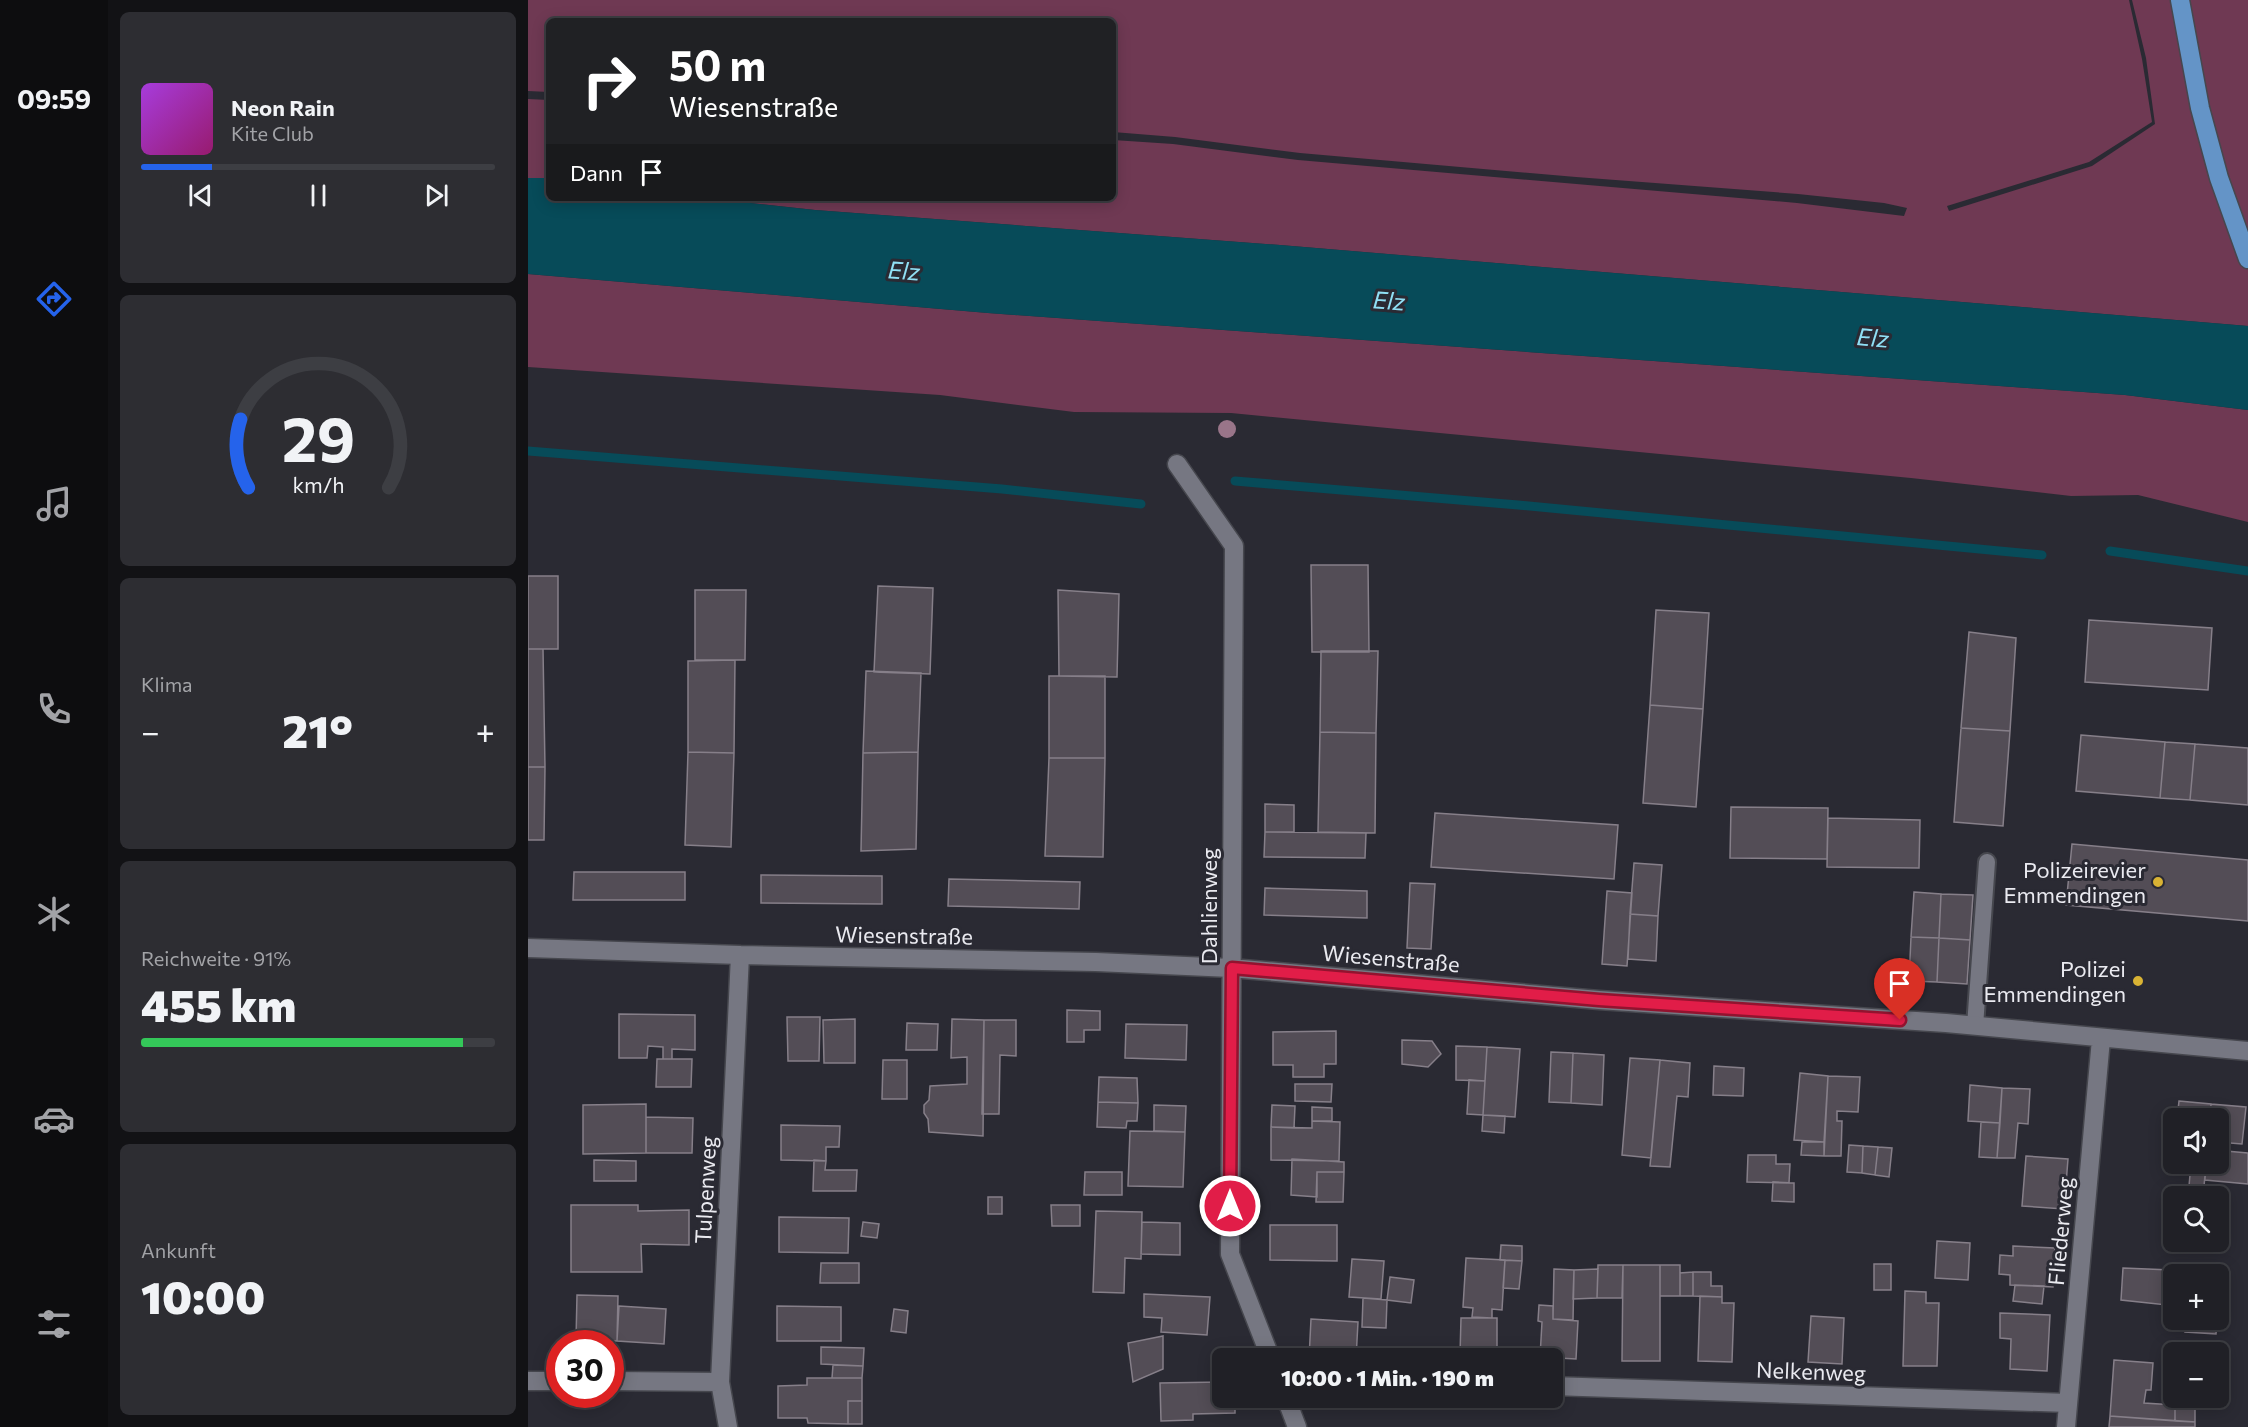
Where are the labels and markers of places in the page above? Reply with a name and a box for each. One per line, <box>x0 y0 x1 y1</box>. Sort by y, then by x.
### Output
place label: Polizeirevier Emmendingen <box>2003 856 2146 908</box>
marker: Polizeirevier Emmendingen <box>2151 875 2165 889</box>
place label: Polizei Emmendingen <box>1983 955 2126 1007</box>
pin <box>1874 958 1925 1020</box>
marker: Polizei Emmendingen <box>2131 974 2145 988</box>

